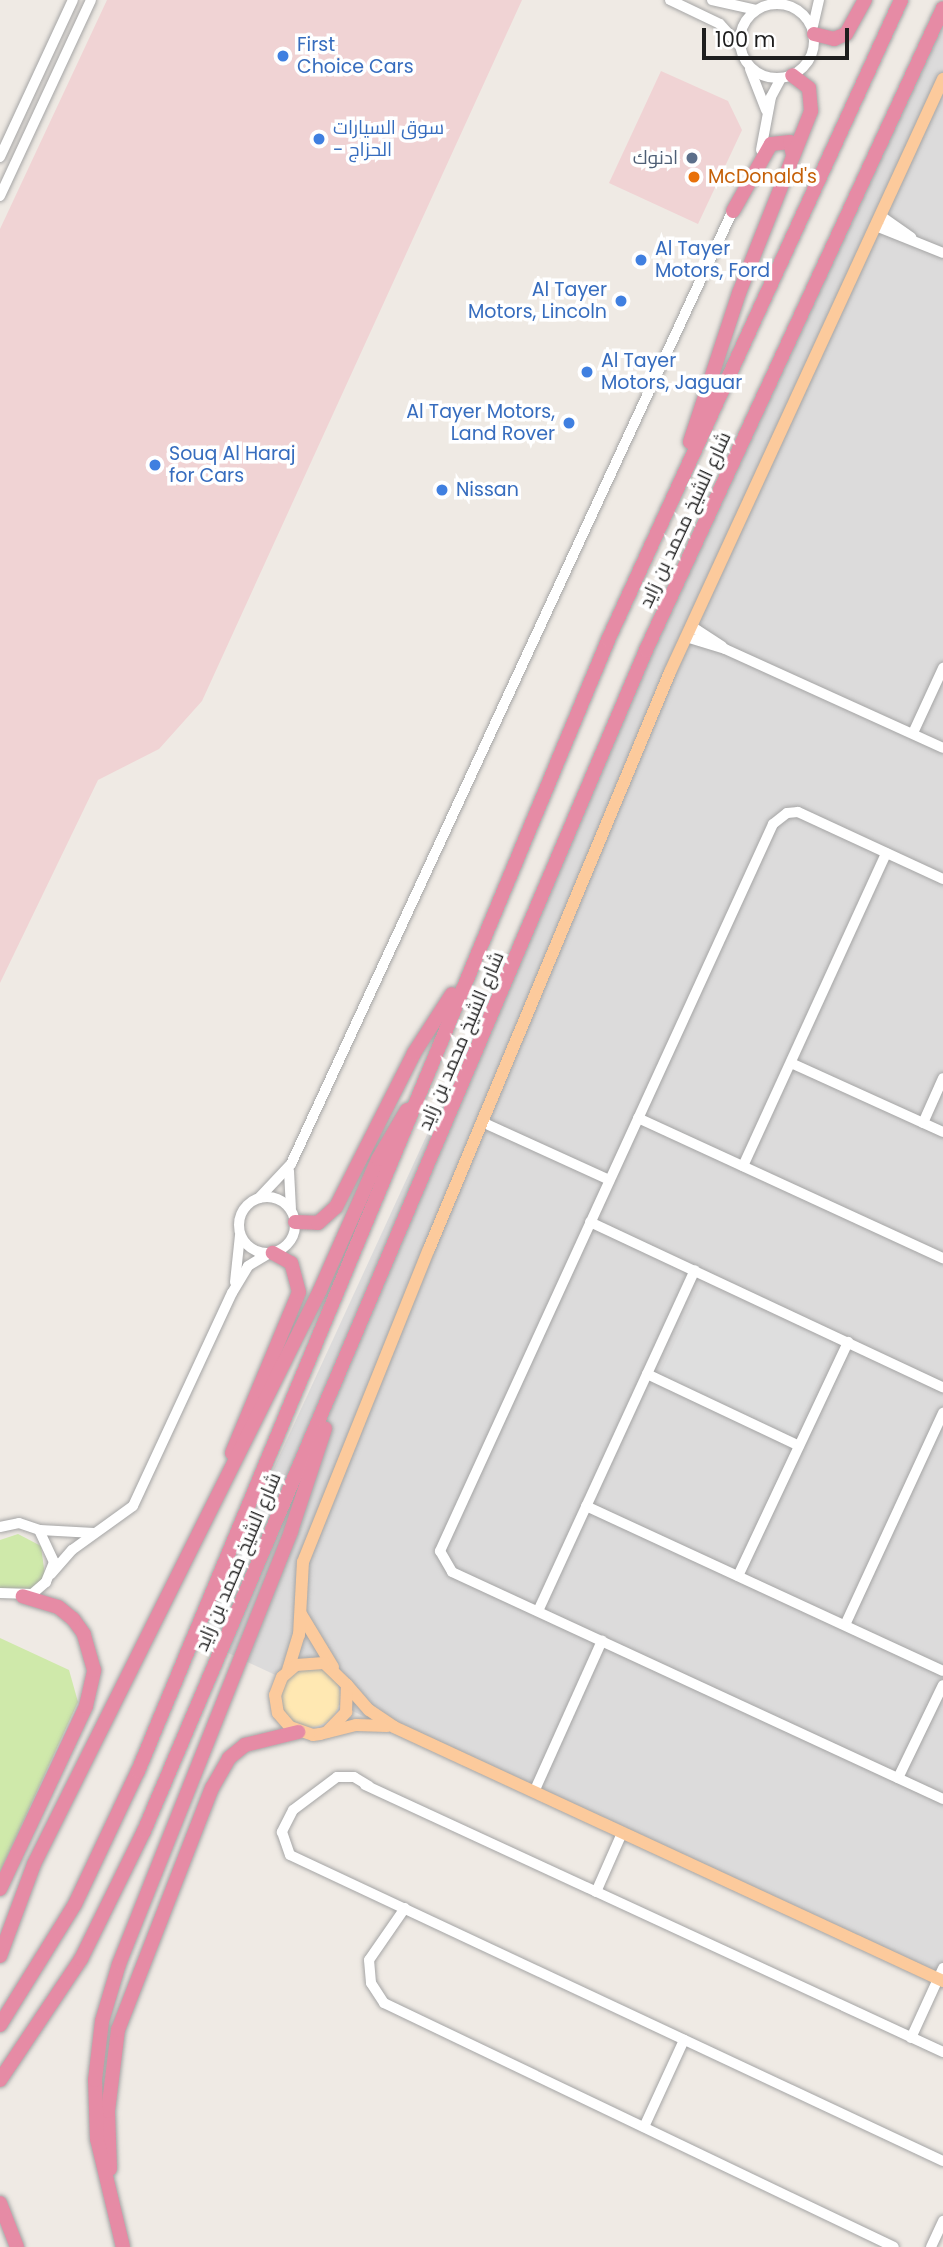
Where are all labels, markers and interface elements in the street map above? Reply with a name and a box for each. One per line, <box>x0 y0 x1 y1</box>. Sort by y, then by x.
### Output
scale bar <box>705 14 852 58</box>
text: 100 m <box>715 25 775 54</box>
place label: First Choice Cars <box>297 34 414 78</box>
marker: First Choice Cars <box>275 48 291 64</box>
place label: سوق السيارات - الحزاج <box>333 117 444 161</box>
marker: سوق السيارات - الحزاج <box>311 131 327 147</box>
place label: ادنوك <box>633 147 678 169</box>
marker: ادنوك <box>684 150 700 166</box>
place label: McDonald's <box>708 166 817 188</box>
marker: McDonald's <box>686 169 702 185</box>
place label: Al Tayer Motors, Ford <box>655 238 770 282</box>
marker: Al Tayer Motors, Ford <box>633 252 649 268</box>
place label: Al Tayer Motors, Lincoln <box>468 279 607 323</box>
marker: Al Tayer Motors, Lincoln <box>613 293 629 309</box>
place label: Al Tayer Motors, Jaguar <box>601 350 742 394</box>
marker: Al Tayer Motors, Jaguar <box>579 364 595 380</box>
place label: Al Tayer Motors, Land Rover <box>406 401 555 445</box>
marker: Al Tayer Motors, Land Rover <box>561 415 577 431</box>
street label: شارع الشيخ محمد بن زايد <box>634 428 736 612</box>
place label: Souq Al Haraj for Cars <box>169 443 296 487</box>
marker: Souq Al Haraj for Cars <box>147 457 163 473</box>
place label: Nissan <box>456 479 519 501</box>
marker: Nissan <box>434 482 450 498</box>
street label: شارع الشيخ محمد بن زايد <box>413 948 509 1134</box>
street label: شارع الشيخ محمد بن زايد <box>190 1469 286 1655</box>

